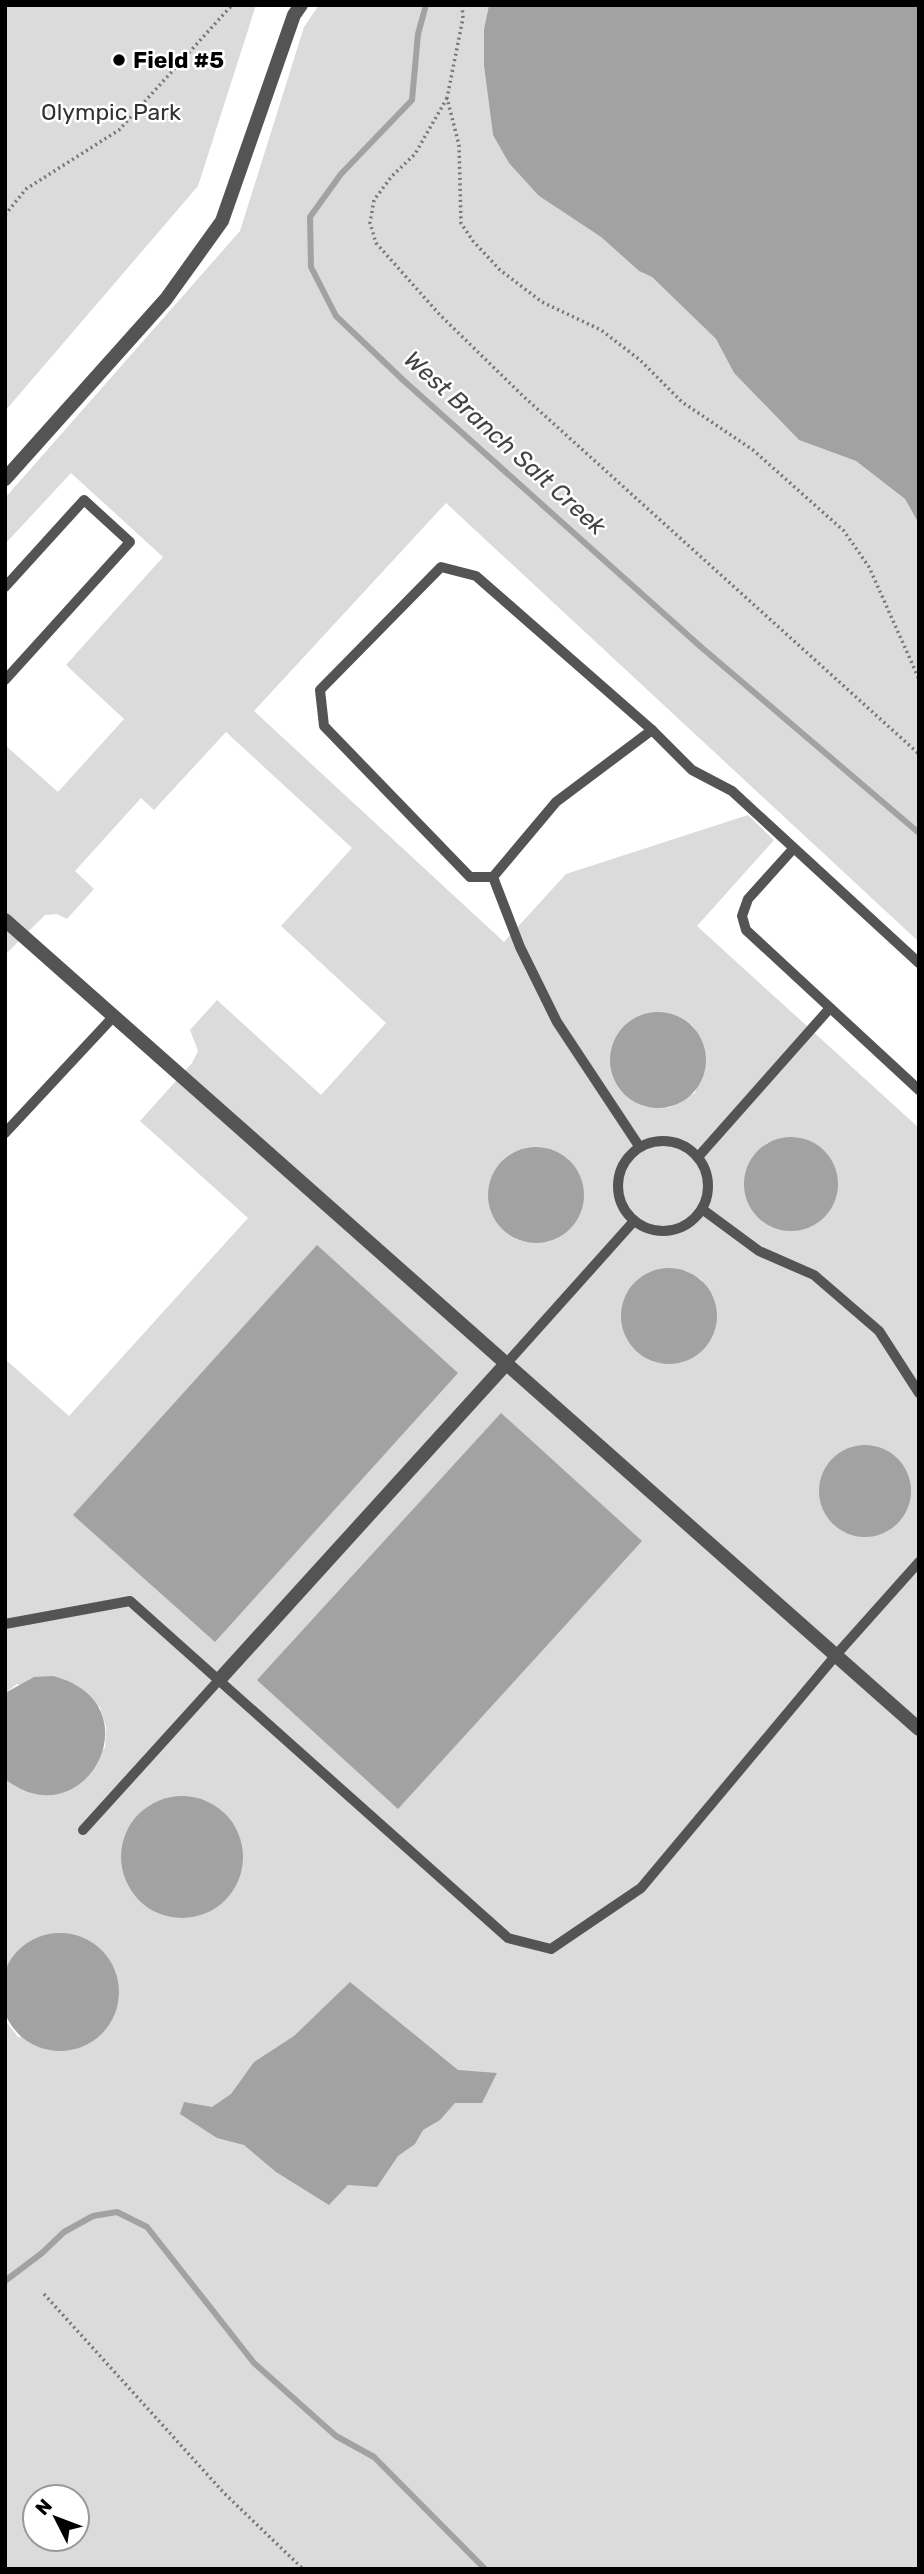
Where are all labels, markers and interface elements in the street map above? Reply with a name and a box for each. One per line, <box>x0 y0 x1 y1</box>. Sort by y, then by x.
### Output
place label: Field #5 <box>133 46 224 74</box>
marker: Field #5 <box>111 52 127 68</box>
park label: Olympic Park <box>41 98 181 126</box>
water label: West Branch Salt Creek <box>399 345 612 541</box>
north arrow <box>21 2483 91 2553</box>
text: N <box>31 2494 57 2520</box>

